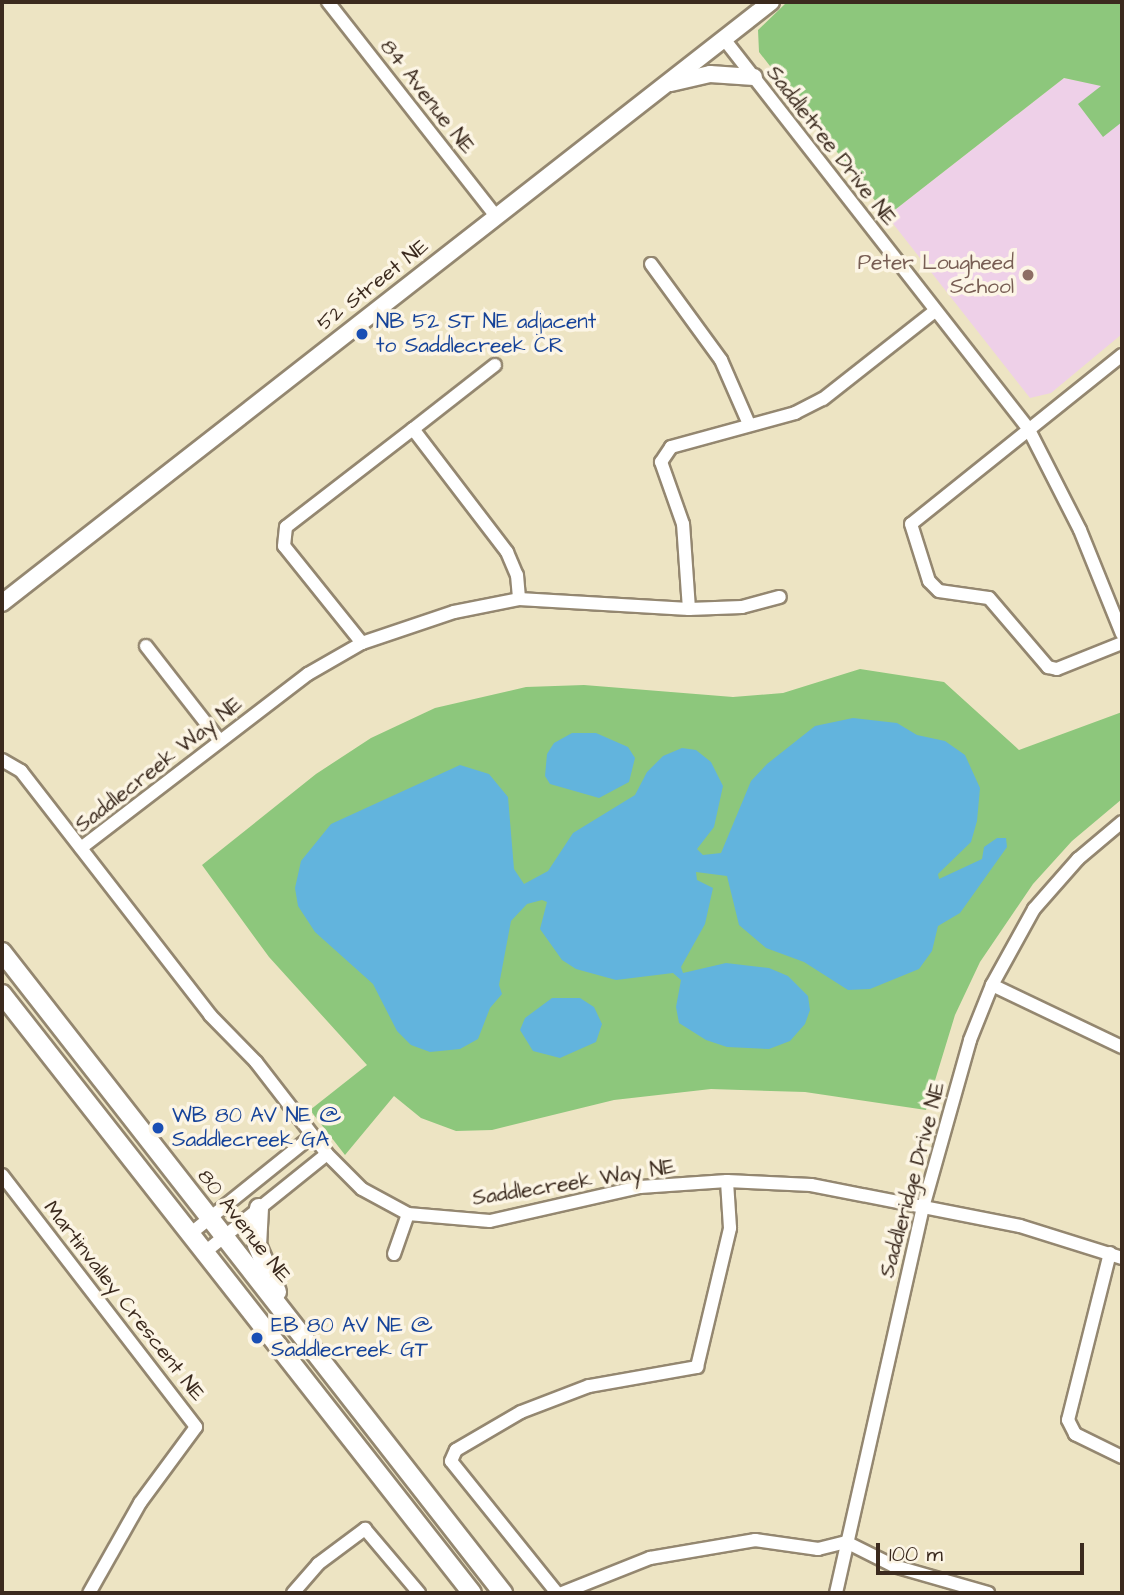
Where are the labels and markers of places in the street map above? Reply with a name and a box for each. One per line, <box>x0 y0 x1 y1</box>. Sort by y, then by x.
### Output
place label: Peter Lougheed School <box>858 250 1014 300</box>
marker: Peter Lougheed School <box>1020 267 1036 283</box>
place label: NB 52 ST NE adjacent to Saddlecreek CR <box>376 309 596 359</box>
marker: NB 52 ST NE adjacent to Saddlecreek CR <box>354 326 370 342</box>
place label: WB 80 AV NE @ Saddlecreek GA <box>172 1103 341 1153</box>
marker: WB 80 AV NE @ Saddlecreek GA <box>150 1120 166 1136</box>
place label: EB 80 AV NE @ Saddlecreek GT <box>271 1313 433 1363</box>
marker: EB 80 AV NE @ Saddlecreek GT <box>249 1330 265 1346</box>

